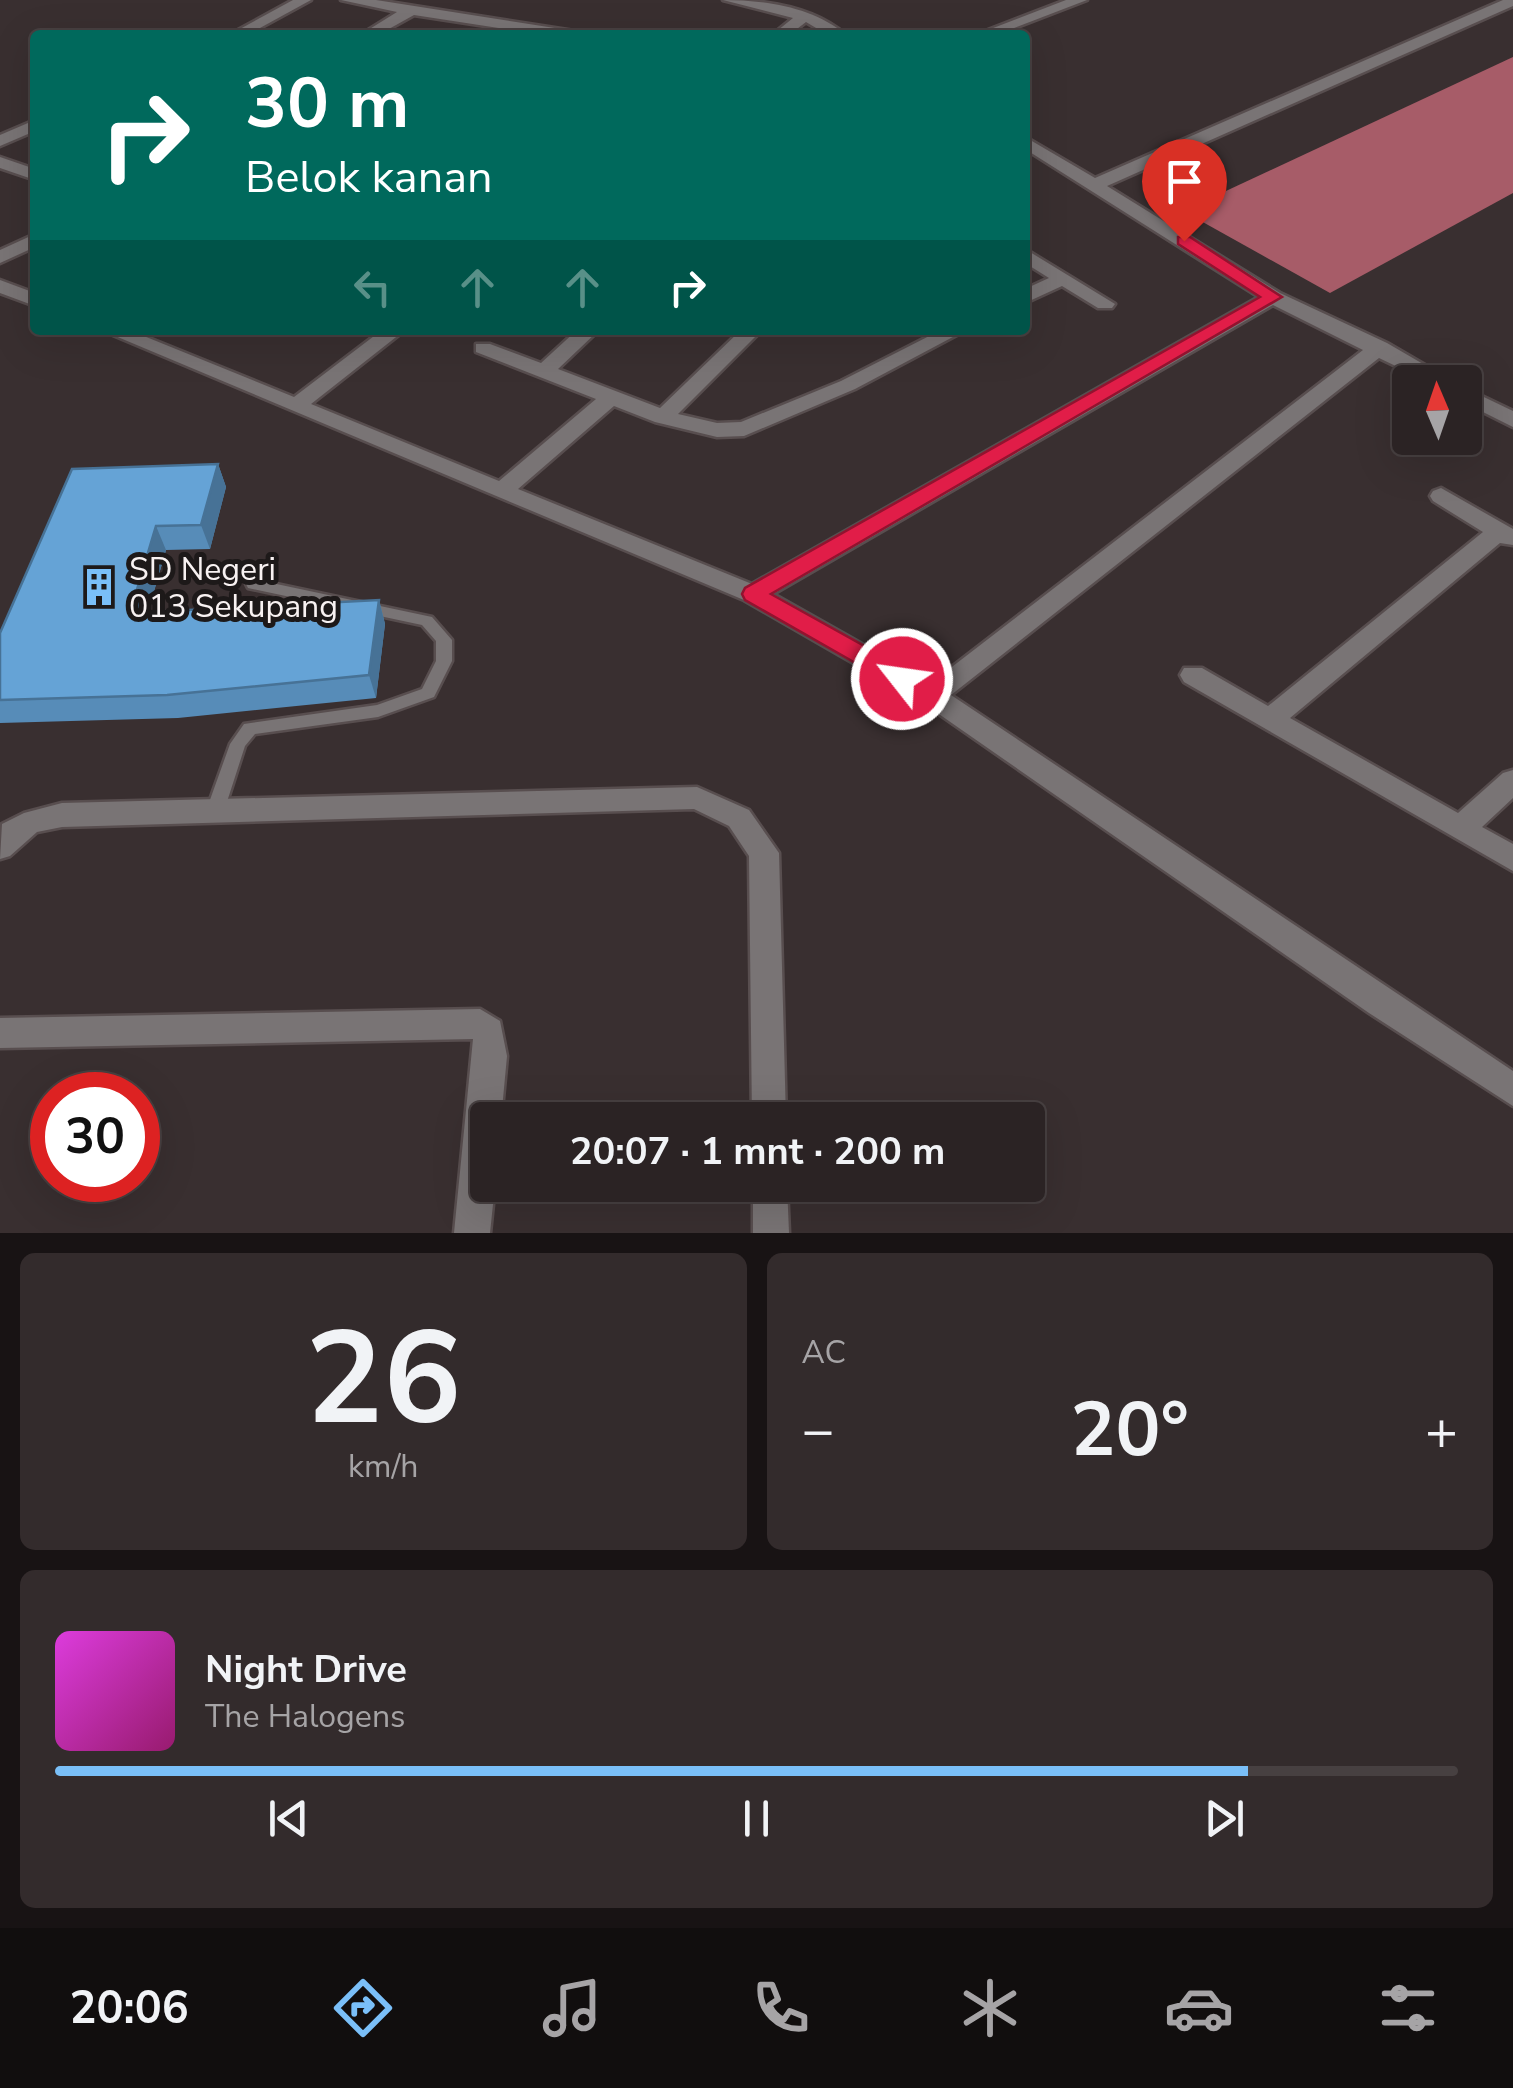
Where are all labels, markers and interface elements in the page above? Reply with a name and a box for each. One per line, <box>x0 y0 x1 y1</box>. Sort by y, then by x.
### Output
text: 30 m <box>245 56 409 152</box>
icon: right <box>80 70 210 200</box>
pin <box>1142 139 1227 242</box>
text: Belok kanan <box>245 147 493 208</box>
icon: arrive <box>1157 154 1212 209</box>
icon: left <box>345 260 400 315</box>
icon: ahead <box>450 260 505 315</box>
icon: ahead <box>555 260 610 315</box>
icon: right <box>660 260 715 315</box>
north arrow <box>1392 365 1482 455</box>
map controls <box>1392 365 1482 455</box>
place label: SD Negeri 013 Sekupang <box>129 548 338 628</box>
building icon: SD Negeri 013 Sekupang <box>78 566 120 608</box>
position arrow <box>850 627 954 731</box>
speed limit sign: 30 <box>30 1072 160 1202</box>
text: 20:07 · 1 mnt · 200 m <box>570 1126 945 1177</box>
text: 26 <box>305 1291 461 1468</box>
text: AC <box>802 1331 846 1374</box>
text: 20° <box>1071 1379 1189 1481</box>
text: − <box>802 1393 835 1468</box>
text: + <box>1425 1393 1458 1468</box>
text: km/h <box>348 1445 419 1488</box>
text: Night Drive <box>205 1644 407 1695</box>
text: The Halogens <box>205 1695 405 1738</box>
icon: previous <box>261 1791 316 1846</box>
icon: pause <box>729 1791 784 1846</box>
icon: next <box>1197 1791 1252 1846</box>
icon: directions <box>328 1973 398 2043</box>
icon: music <box>537 1973 607 2043</box>
icon: phone <box>746 1973 816 2043</box>
icon: climate <box>955 1973 1025 2043</box>
icon: car <box>1164 1973 1234 2043</box>
icon: filters <box>1373 1973 1443 2043</box>
text: 20:06 <box>70 1978 189 2039</box>

